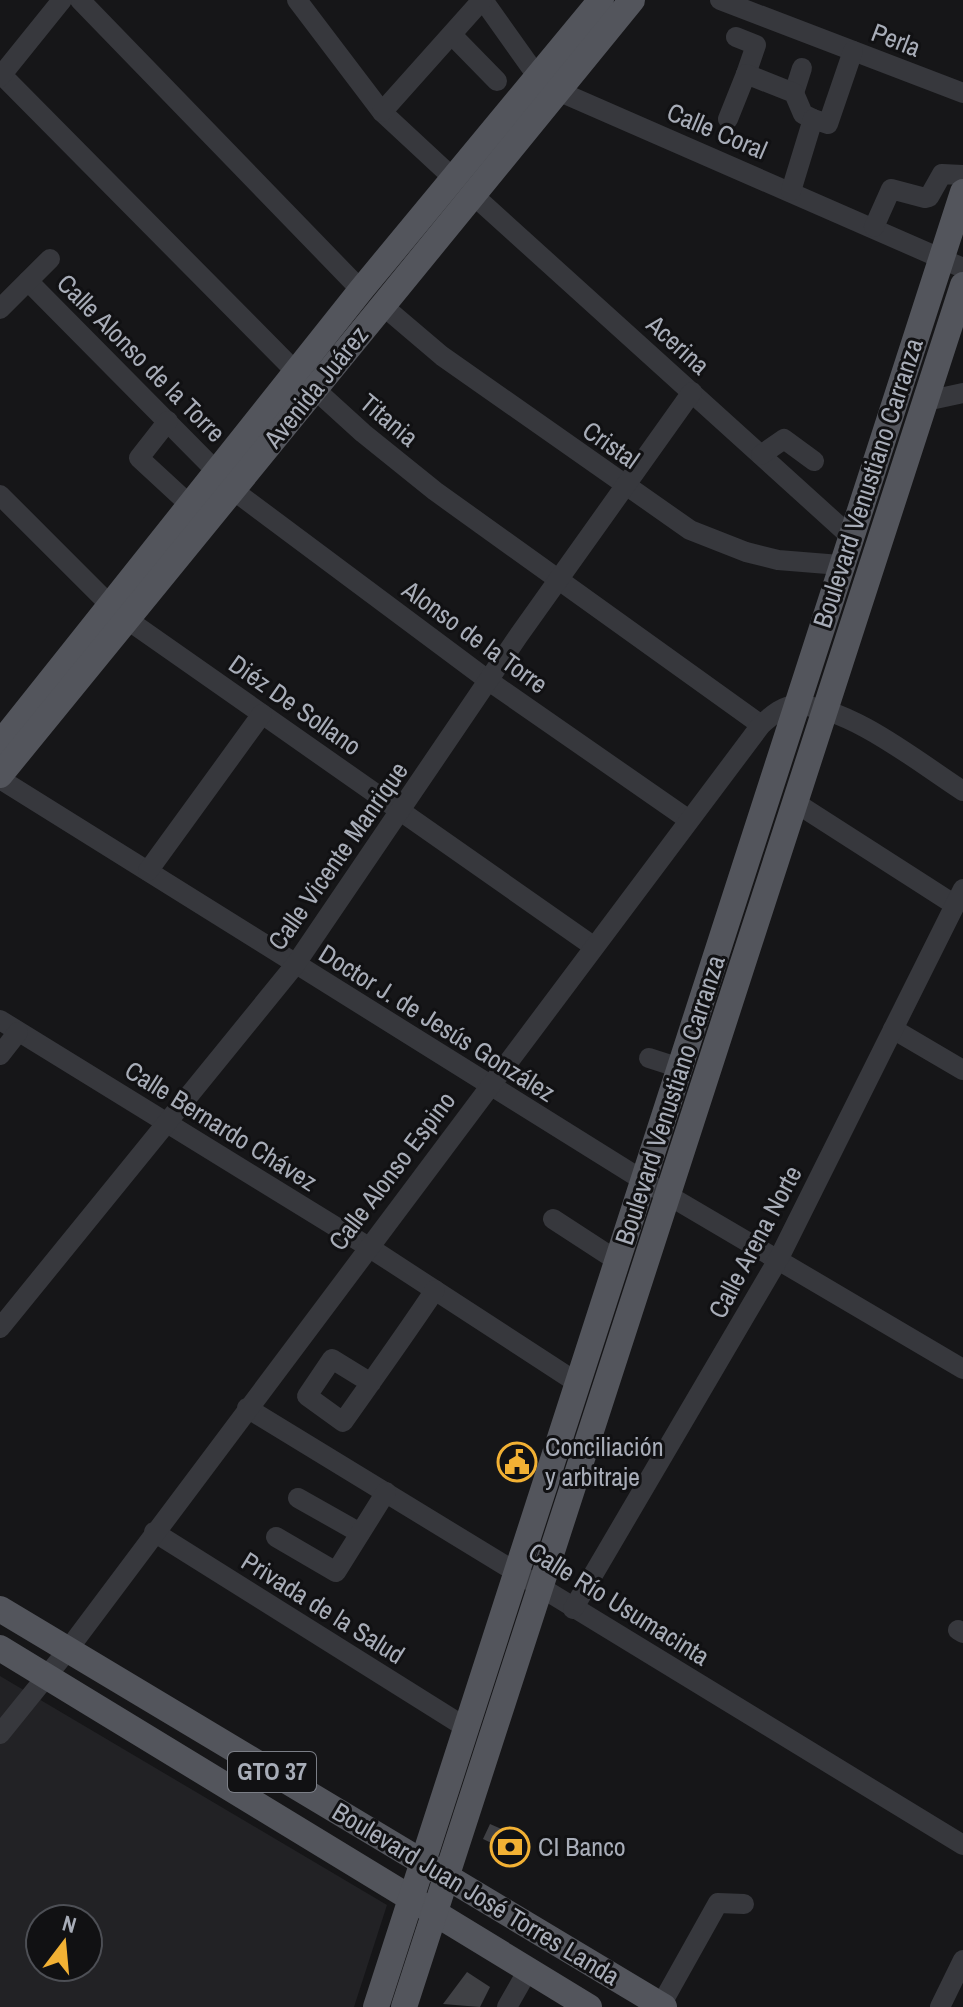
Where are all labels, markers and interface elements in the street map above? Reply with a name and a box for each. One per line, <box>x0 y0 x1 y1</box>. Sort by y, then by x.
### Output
street label: Perla <box>867 14 926 65</box>
street label: Calle Coral <box>662 94 773 167</box>
street label: Calle Alonso de la Torre <box>50 266 233 449</box>
street label: Acerina <box>639 306 717 382</box>
street label: Avenida Juárez <box>255 318 376 456</box>
street label: Boulevard Venustiano Carranza <box>804 334 931 632</box>
street label: Titania <box>353 385 426 454</box>
street label: Cristal <box>576 413 647 477</box>
street label: Alonso de la Torre <box>395 571 555 701</box>
street label: Diéz De Sollano <box>222 646 368 763</box>
street label: Calle Vicente Manrique <box>259 755 416 957</box>
street label: Doctor J. de Jesús González <box>312 936 562 1110</box>
street label: Boulevard Venustiano Carranza <box>606 951 733 1249</box>
street label: Calle Bernardo Chávez <box>119 1052 324 1199</box>
street label: Calle Alonso Espino <box>320 1084 463 1257</box>
street label: Calle Arena Norte <box>700 1159 810 1324</box>
place label: Conciliación y arbitraje <box>545 1429 664 1494</box>
public building icon: Conciliación y arbitraje <box>496 1441 538 1483</box>
street label: Calle Río Usumacinta <box>522 1534 717 1673</box>
street label: Privada de la Salud <box>235 1543 411 1672</box>
road number: GTO 37 <box>228 1752 316 1792</box>
street label: Boulevard Juan José Torres Landa <box>326 1794 626 1993</box>
bank icon: CI Banco <box>489 1826 531 1868</box>
place label: CI Banco <box>538 1829 626 1864</box>
north arrow <box>24 1903 104 1983</box>
text: N <box>59 1908 80 1940</box>

